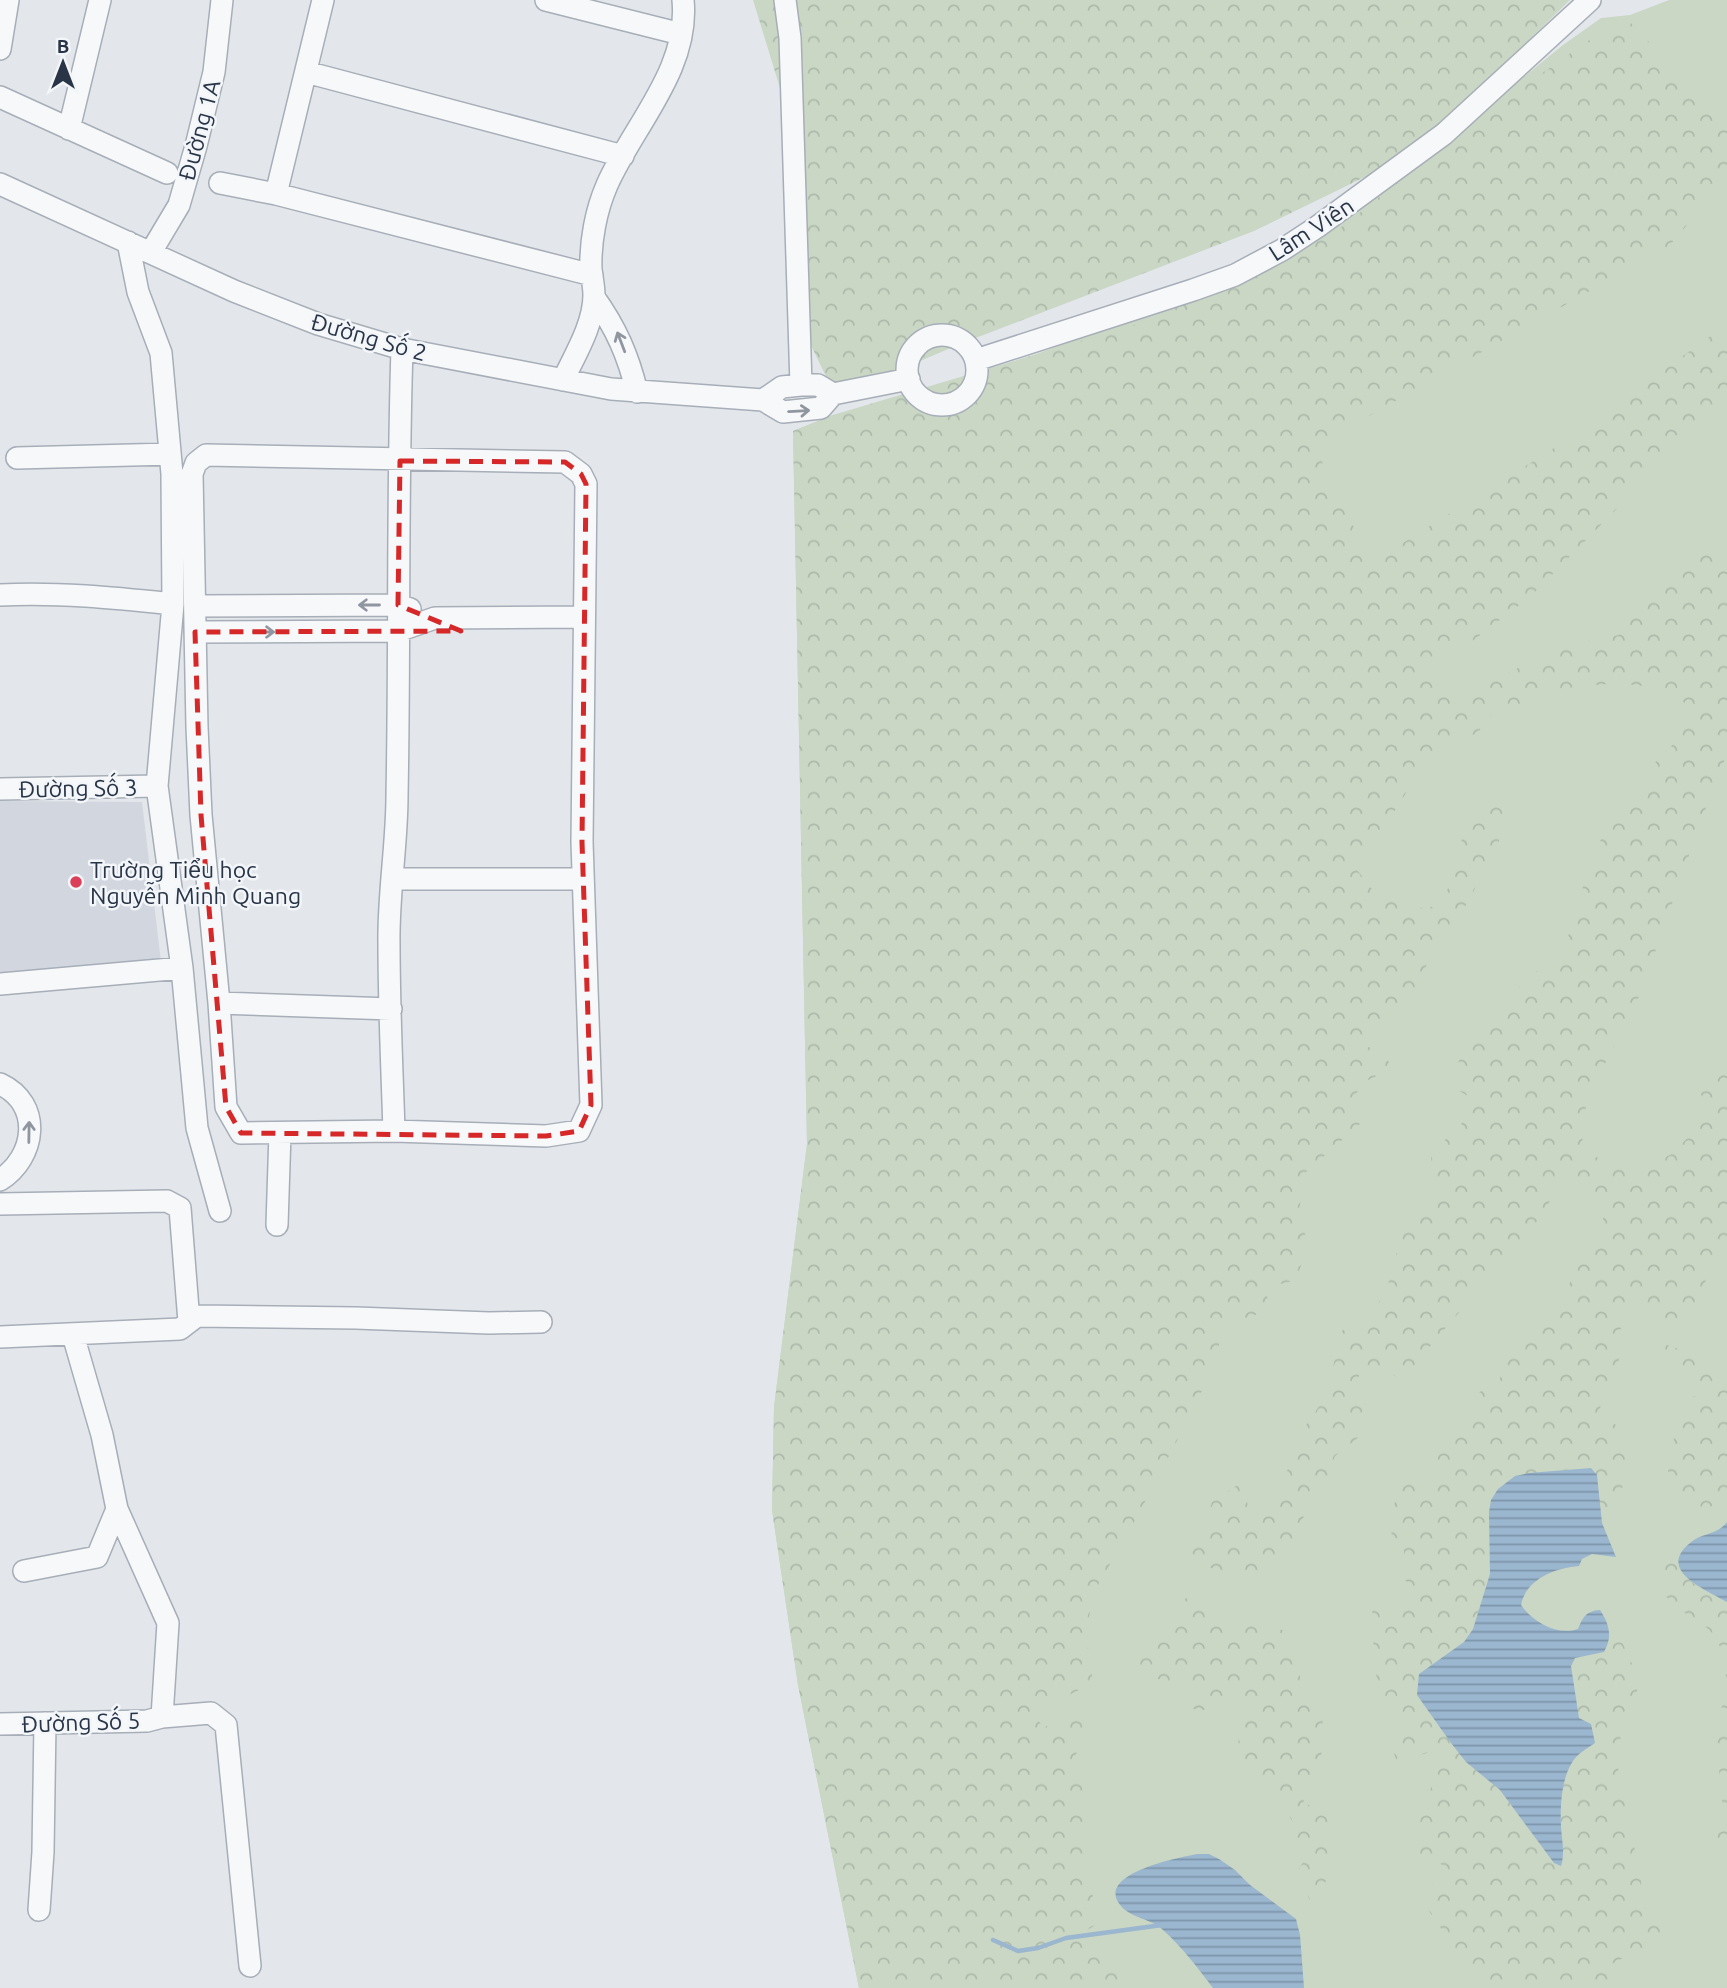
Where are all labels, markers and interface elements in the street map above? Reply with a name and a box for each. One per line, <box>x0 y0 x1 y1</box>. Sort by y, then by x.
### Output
north arrow <box>28 28 98 98</box>
text: B <box>57 35 69 57</box>
street label: Đường 1A <box>174 77 224 183</box>
street label: Lâm Viên <box>1264 193 1358 265</box>
street label: Đường Số 2 <box>308 306 430 365</box>
one-way arrow <box>613 332 626 354</box>
one-way arrow <box>788 404 810 417</box>
one-way arrow <box>358 598 381 612</box>
one-way arrow <box>252 625 275 639</box>
street label: Đường Số 3 <box>18 772 138 802</box>
place label: Trường Tiểu học Nguyễn Minh Quang <box>90 857 301 908</box>
marker: Trường Tiểu học Nguyễn Minh Quang <box>68 874 84 890</box>
one-way arrow <box>22 1121 36 1144</box>
street label: Đường Số 5 <box>21 1705 141 1737</box>

